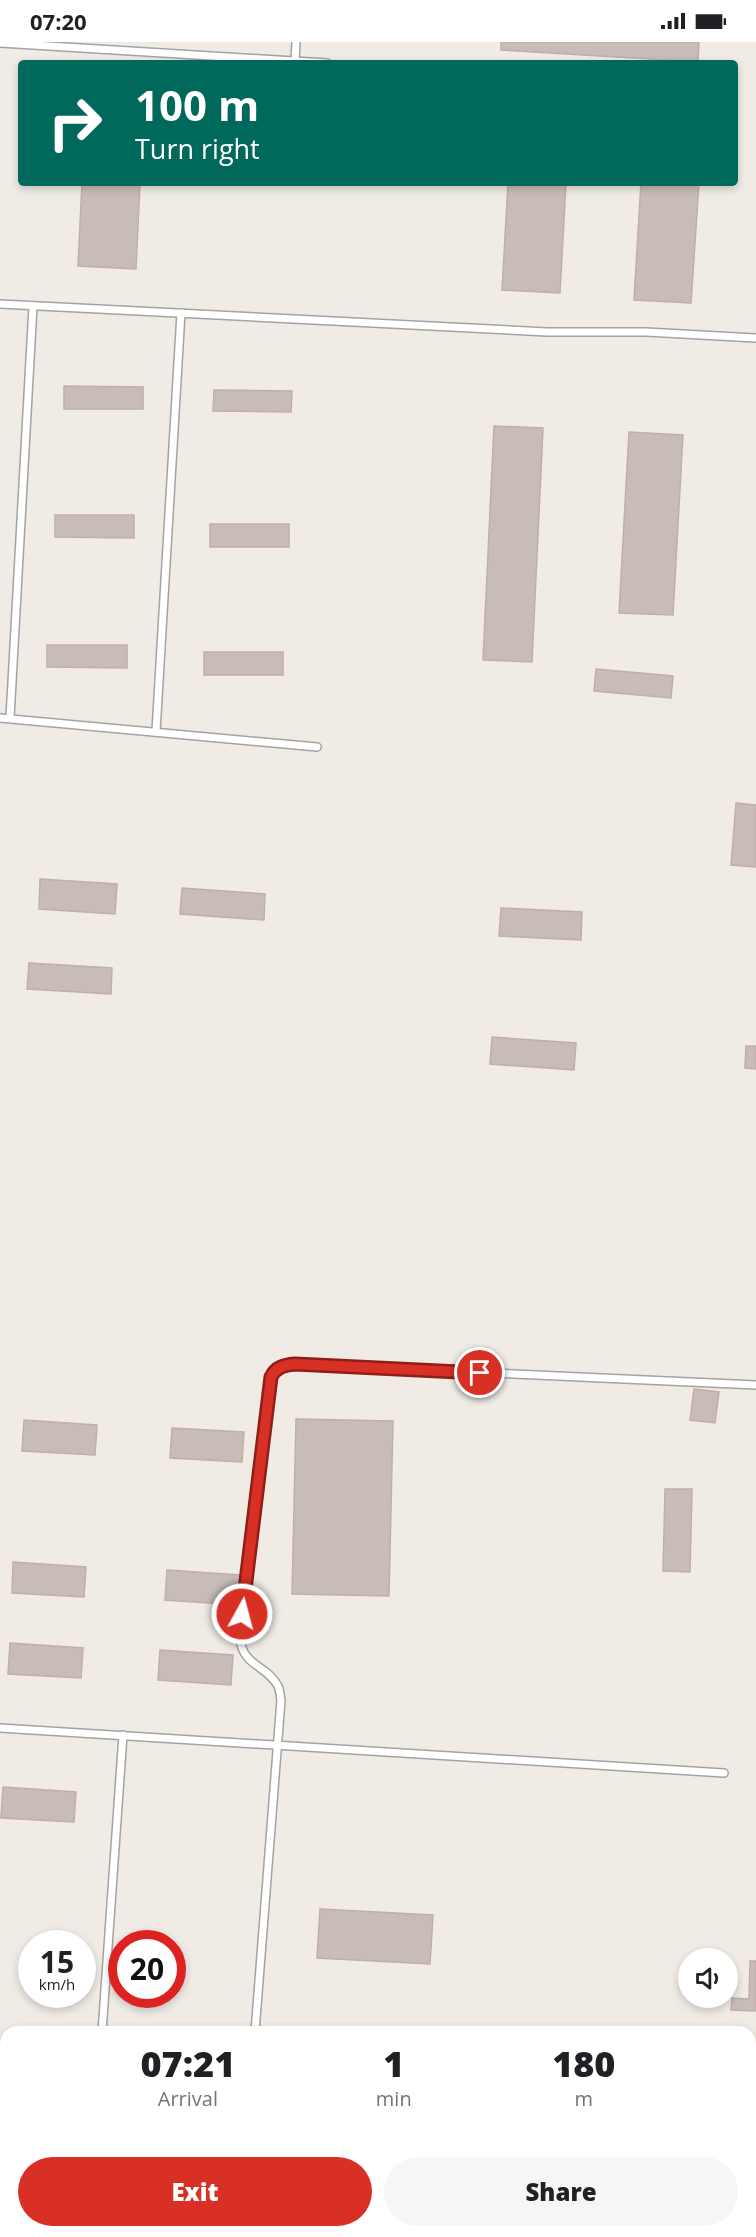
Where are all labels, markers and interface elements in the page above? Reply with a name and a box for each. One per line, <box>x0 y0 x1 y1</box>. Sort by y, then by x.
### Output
text: 07:20 <box>30 6 87 36</box>
text: 100 m <box>135 76 259 133</box>
icon: right <box>36 84 114 162</box>
text: Turn right <box>135 130 260 167</box>
pin <box>454 1347 505 1398</box>
icon: arrive <box>463 1356 496 1389</box>
position arrow <box>210 1582 274 1646</box>
speed limit sign: 20 <box>108 1930 186 2008</box>
text: 15 <box>40 1941 74 1982</box>
map controls <box>678 1948 738 2008</box>
button: sound <box>678 1948 738 2008</box>
text: km/h <box>39 1974 75 1994</box>
text: 07:21 <box>141 2039 235 2088</box>
text: 1 <box>383 2039 404 2088</box>
text: 180 <box>552 2039 615 2088</box>
text: Arrival <box>158 2085 218 2112</box>
text: min <box>376 2085 412 2112</box>
text: m <box>575 2085 593 2112</box>
button: Exit <box>18 2157 372 2226</box>
button: Share <box>384 2157 738 2226</box>

